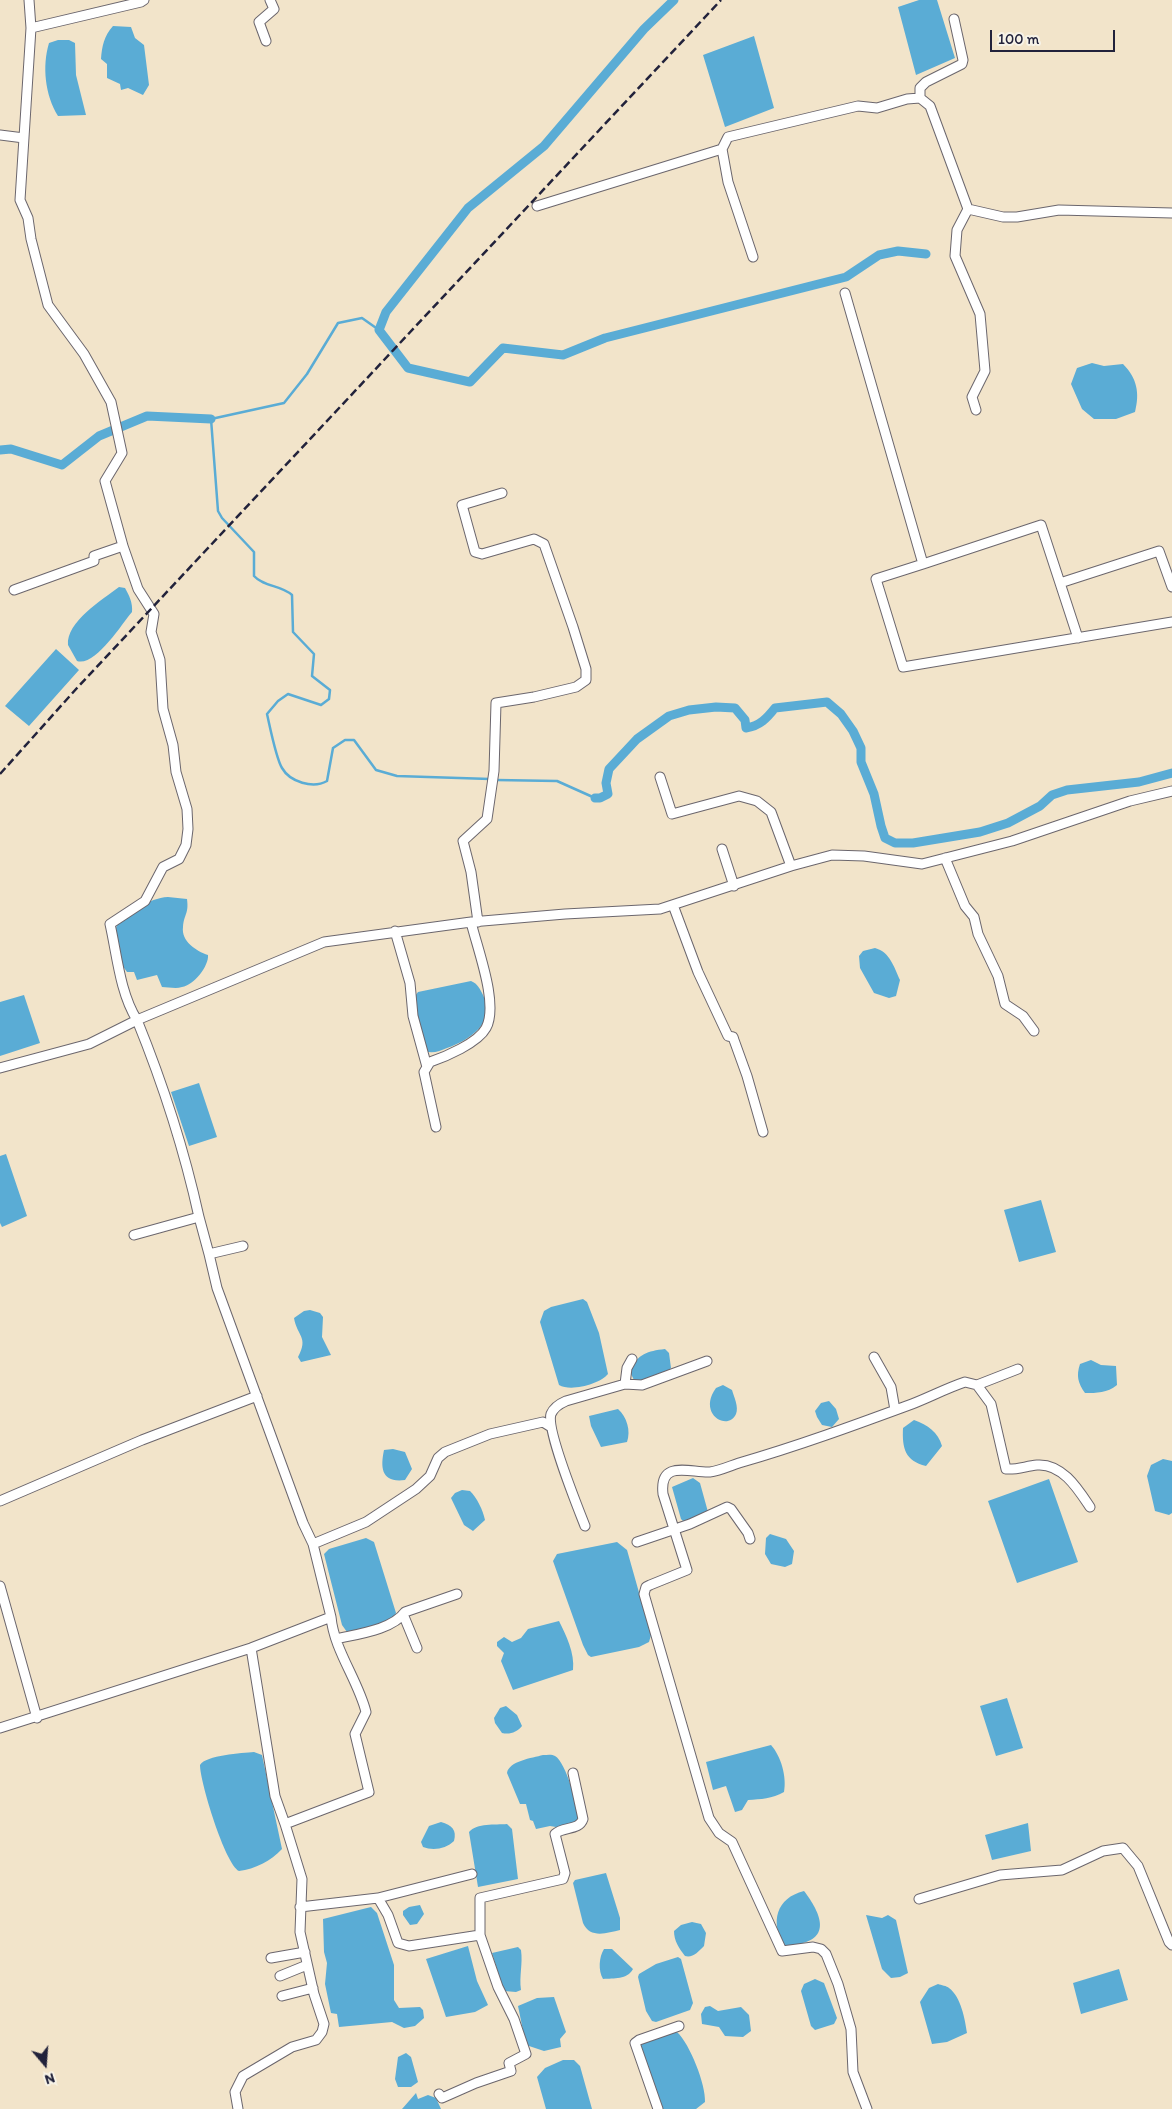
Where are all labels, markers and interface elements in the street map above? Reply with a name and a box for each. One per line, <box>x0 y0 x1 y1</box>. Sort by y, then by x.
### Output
scale bar <box>992 20 1117 52</box>
text: 100 m <box>998 30 1039 48</box>
north arrow <box>20 2039 70 2089</box>
text: N <box>43 2069 57 2088</box>

